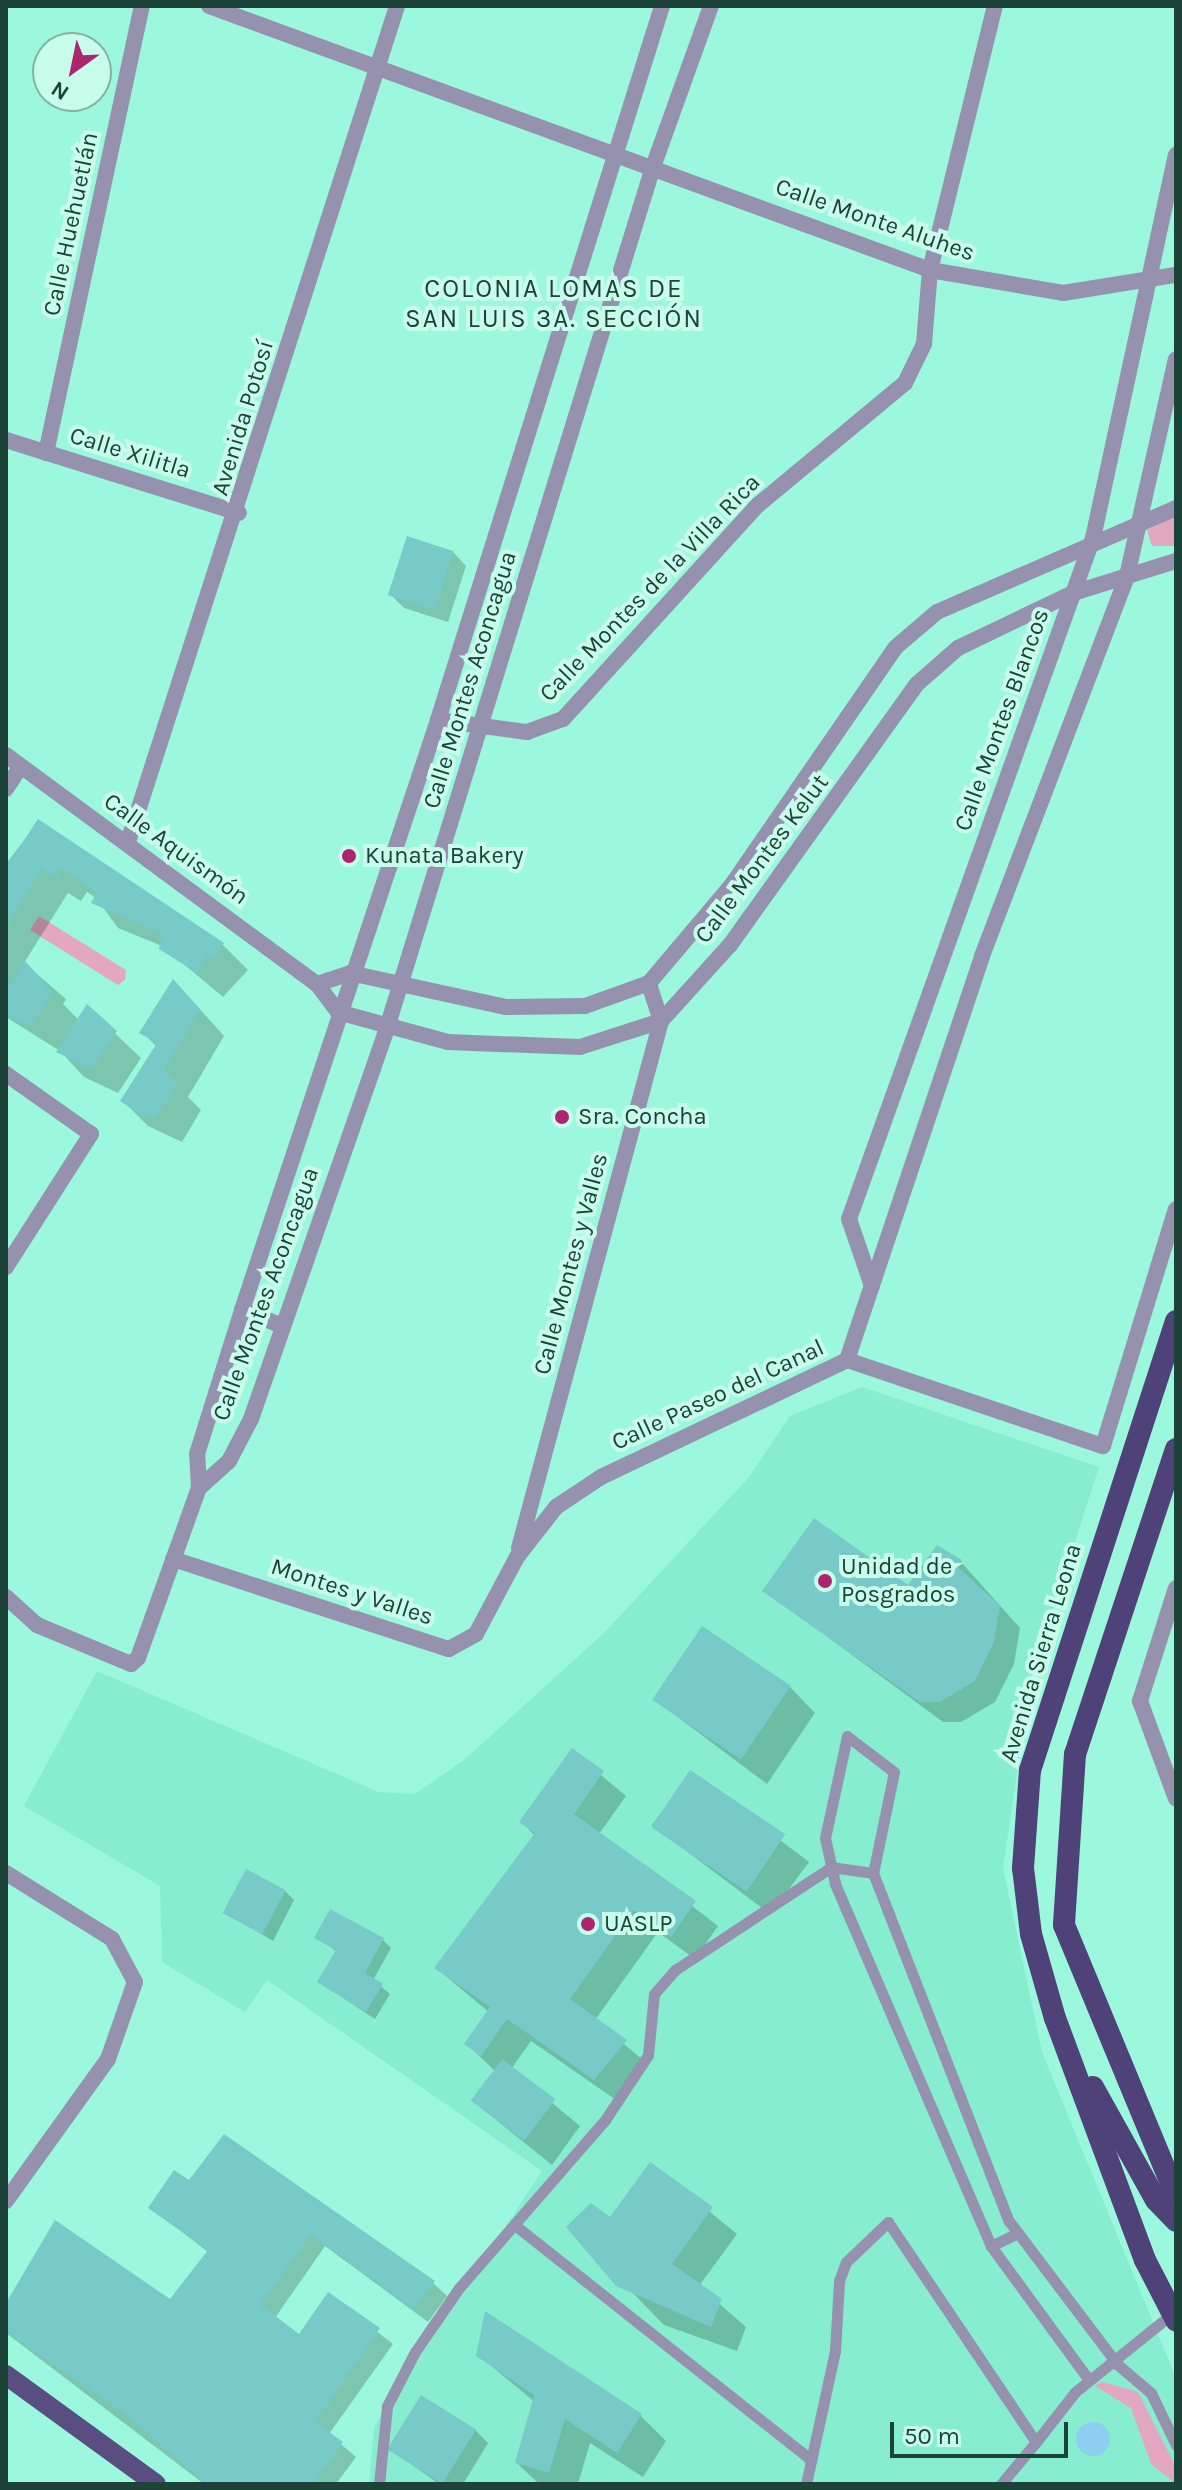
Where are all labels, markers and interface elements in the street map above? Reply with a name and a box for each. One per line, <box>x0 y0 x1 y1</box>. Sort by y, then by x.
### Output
north arrow <box>32 32 112 112</box>
text: N <box>46 75 74 106</box>
street label: Calle Huehuetlán <box>37 130 105 318</box>
street label: Calle Monte Aluhes <box>772 172 978 268</box>
district label: COLONIA LOMAS DE SAN LUIS 3A. SECCIÓN <box>405 273 703 334</box>
street label: Avenida Potosí <box>206 337 280 499</box>
street label: Calle Xilitla <box>66 421 194 485</box>
street label: Calle Montes de la Villa Rica <box>534 468 766 708</box>
street label: Calle Montes Aconcagua <box>417 548 523 812</box>
street label: Calle Montes Blancos <box>948 605 1056 835</box>
street label: Calle Montes Kelut <box>689 769 835 949</box>
street label: Calle Aquismón <box>98 787 254 911</box>
place label: Kunata Bakery <box>365 842 524 870</box>
marker: Kunata Bakery <box>340 847 358 865</box>
place label: Sra. Concha <box>578 1103 707 1131</box>
marker: Sra. Concha <box>553 1108 571 1126</box>
street label: Calle Montes y Valles <box>528 1150 614 1378</box>
street label: Calle Montes Aconcagua <box>207 1163 325 1425</box>
street label: Calle Paseo del Canal <box>607 1333 829 1457</box>
street label: Avenida Sierra Leona <box>994 1540 1088 1766</box>
street label: Montes y Valles <box>267 1552 437 1632</box>
place label: Unidad de Posgrados <box>841 1553 955 1609</box>
marker: Unidad de Posgrados <box>816 1572 834 1590</box>
place label: UASLP <box>604 1910 672 1938</box>
marker: UASLP <box>579 1915 597 1933</box>
scale bar <box>894 2406 1072 2456</box>
text: 50 m <box>904 2422 960 2450</box>

